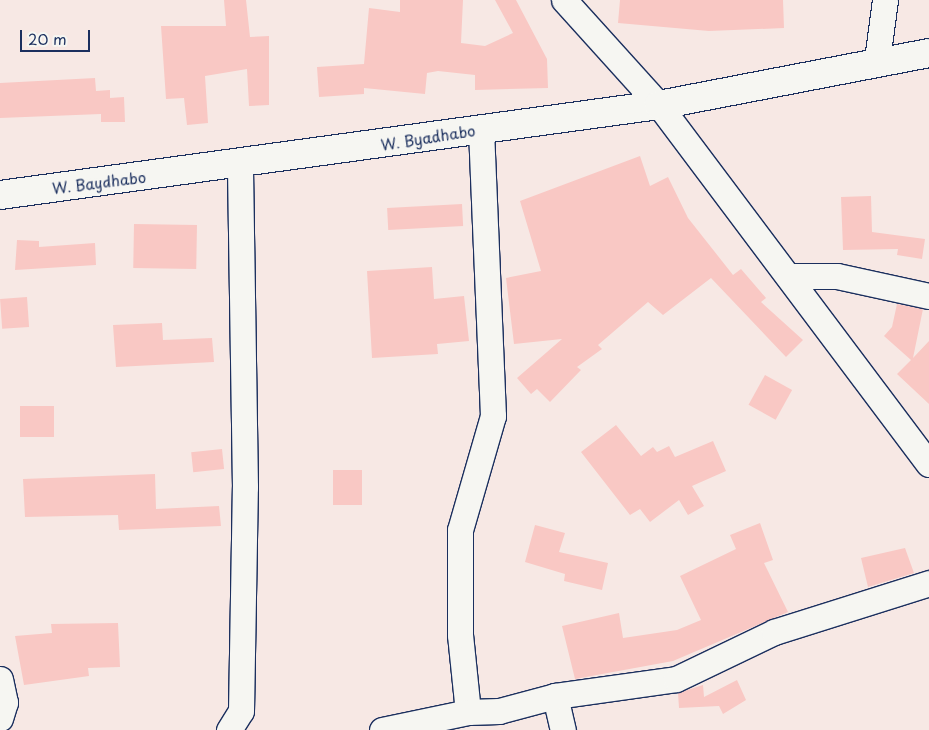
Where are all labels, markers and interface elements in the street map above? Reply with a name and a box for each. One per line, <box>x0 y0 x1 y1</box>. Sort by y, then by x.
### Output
scale bar <box>22 20 92 52</box>
text: 20 m <box>28 27 67 50</box>
street label: W. Byadhabo <box>379 121 477 153</box>
street label: W. Baydhabo <box>51 167 147 197</box>

